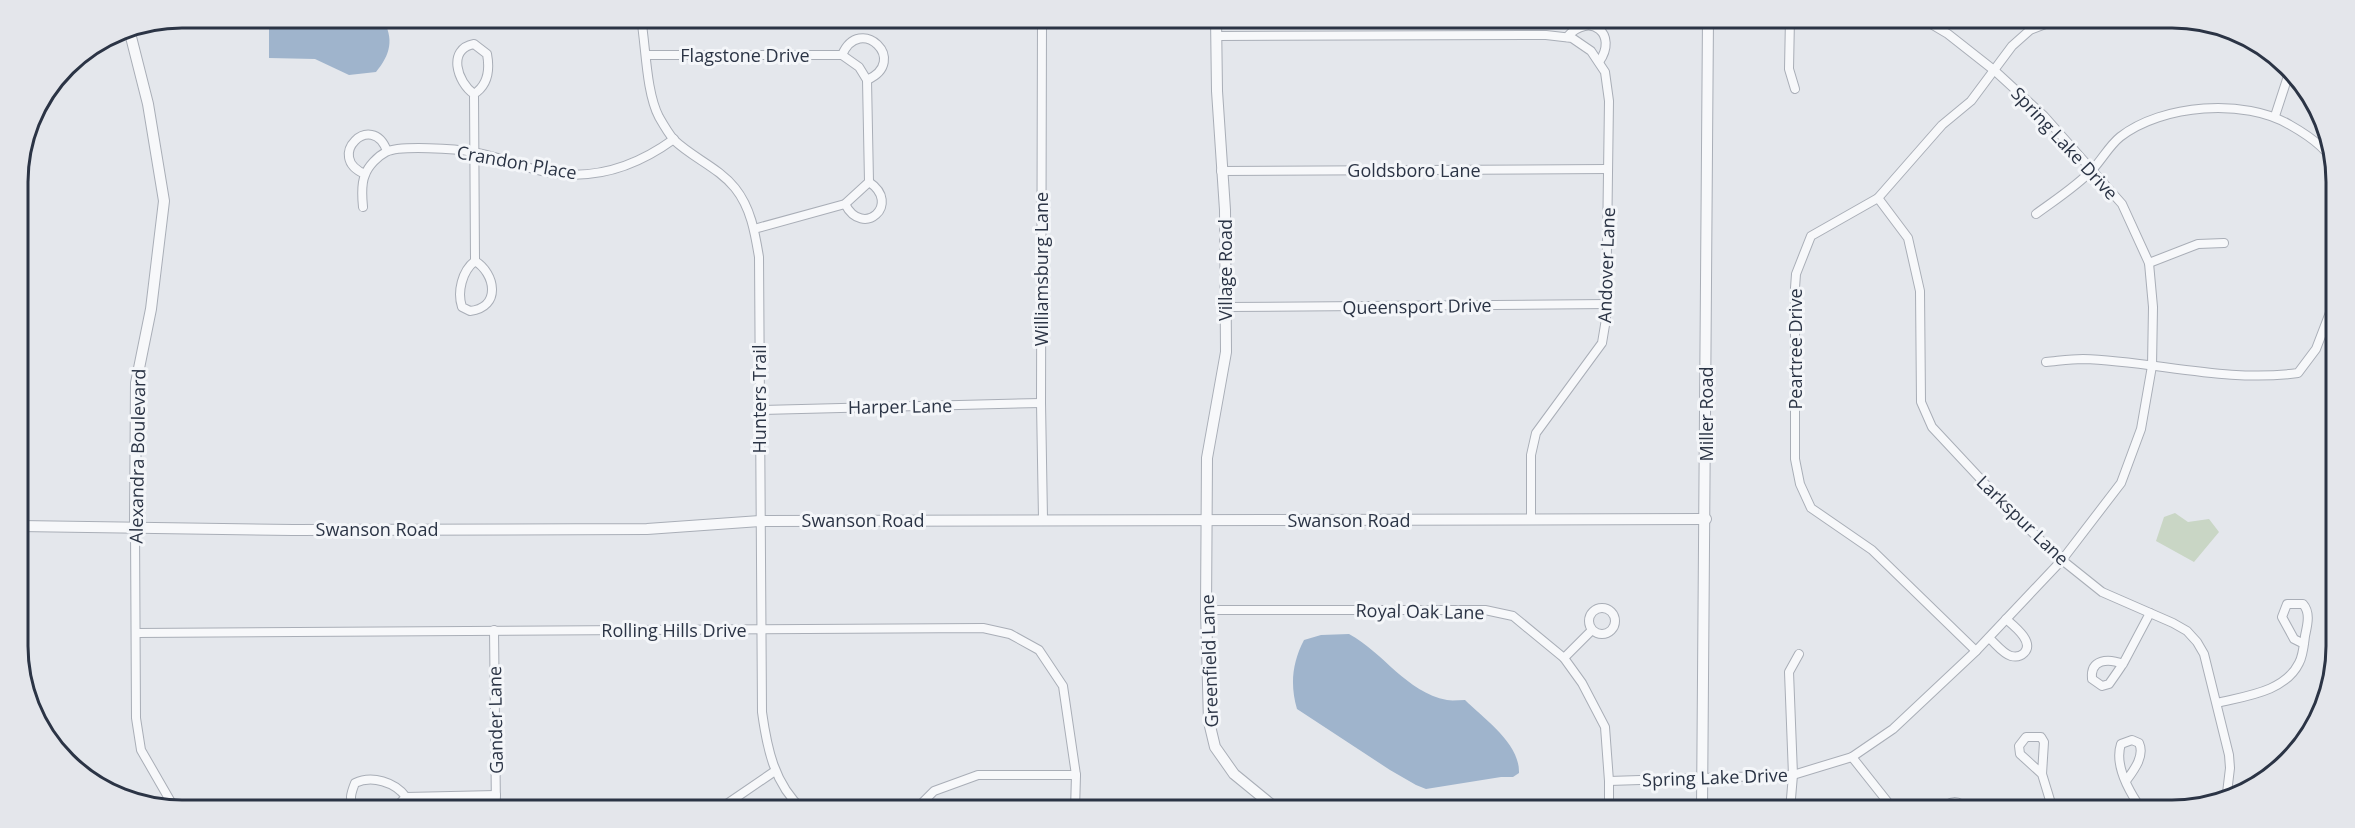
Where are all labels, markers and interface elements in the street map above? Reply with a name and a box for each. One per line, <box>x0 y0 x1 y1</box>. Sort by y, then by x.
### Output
street label: Flagstone Drive <box>680 43 810 67</box>
street label: Spring Lake Drive <box>2006 81 2124 205</box>
street label: Crandon Place <box>455 140 579 184</box>
street label: Goldsboro Lane <box>1347 158 1481 182</box>
street label: Williamsburg Lane <box>1029 192 1053 346</box>
street label: Andover Lane <box>1592 207 1620 323</box>
street label: Village Road <box>1213 219 1237 321</box>
street label: Peartree Drive <box>1783 288 1807 410</box>
street label: Queensport Drive <box>1342 293 1492 319</box>
street label: Hunters Trail <box>747 345 771 453</box>
street label: Miller Road <box>1694 367 1718 461</box>
street label: Alexandra Boulevard <box>123 368 151 544</box>
street label: Harper Lane <box>848 393 952 419</box>
street label: Larkspur Lane <box>1972 470 2074 570</box>
street label: Swanson Road <box>802 508 924 532</box>
street label: Swanson Road <box>1288 508 1410 532</box>
street label: Swanson Road <box>316 517 438 541</box>
street label: Greenfield Lane <box>1195 594 1223 728</box>
street label: Royal Oak Lane <box>1355 598 1485 624</box>
street label: Rolling Hills Drive <box>601 618 747 642</box>
street label: Gander Lane <box>482 666 508 774</box>
street label: Spring Lake Drive <box>1642 762 1788 792</box>

